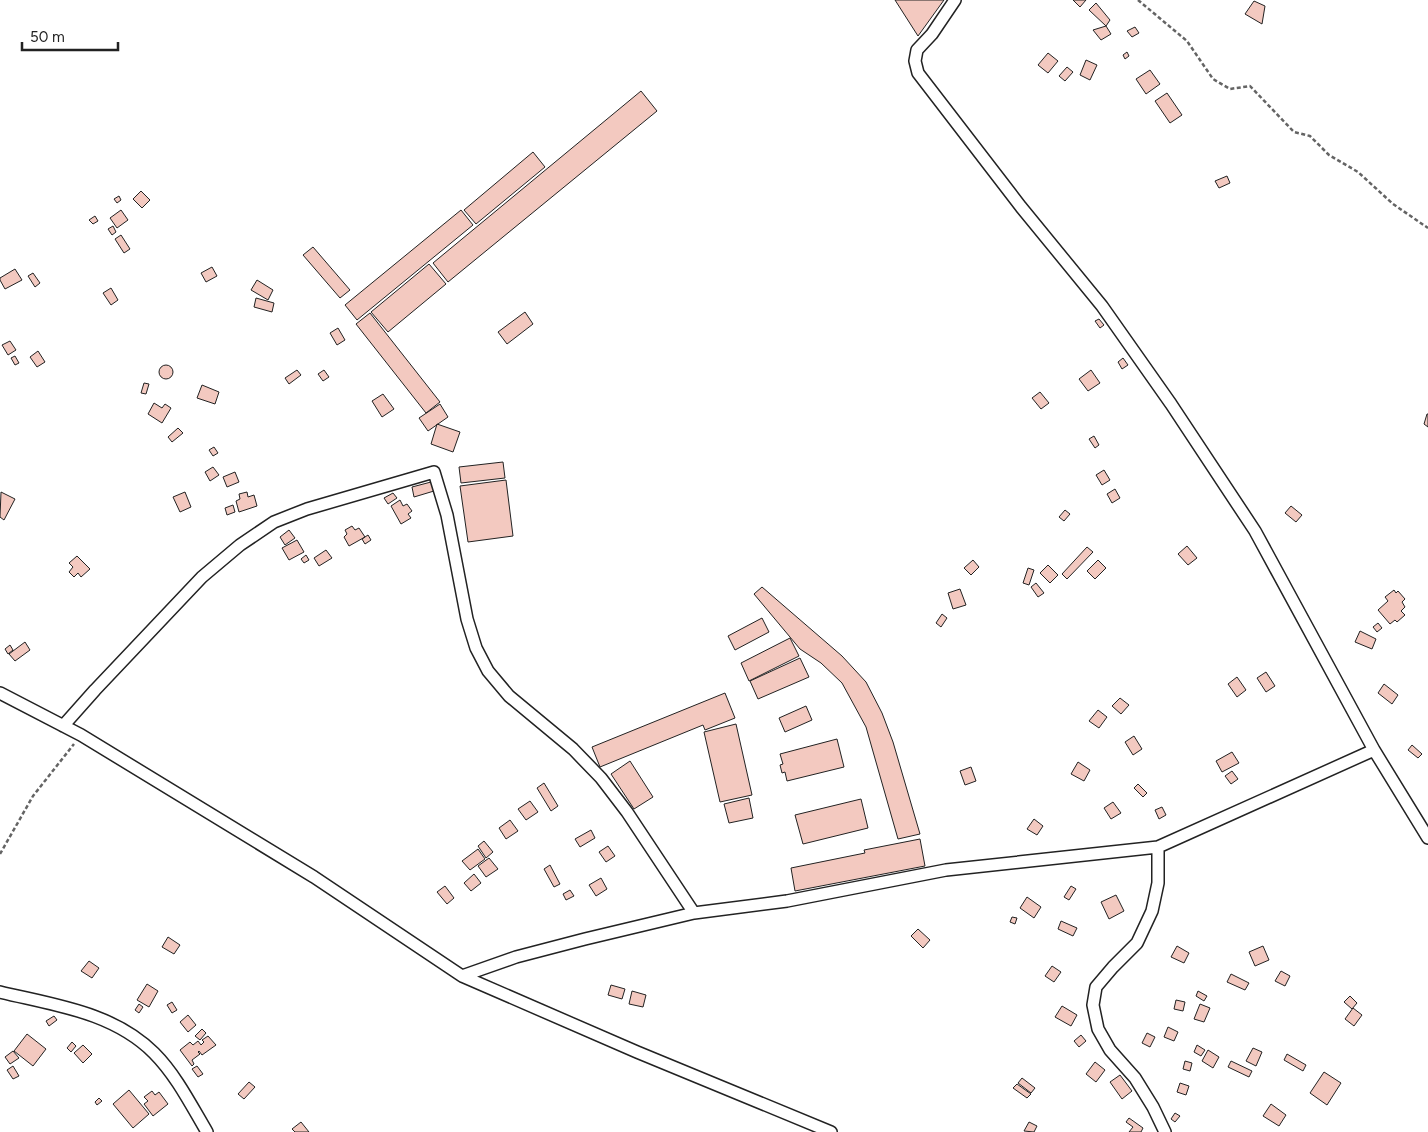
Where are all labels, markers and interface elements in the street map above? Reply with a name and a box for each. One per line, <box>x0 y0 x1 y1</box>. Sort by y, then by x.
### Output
scale bar <box>22 20 119 52</box>
text: 50 m <box>30 28 65 46</box>

